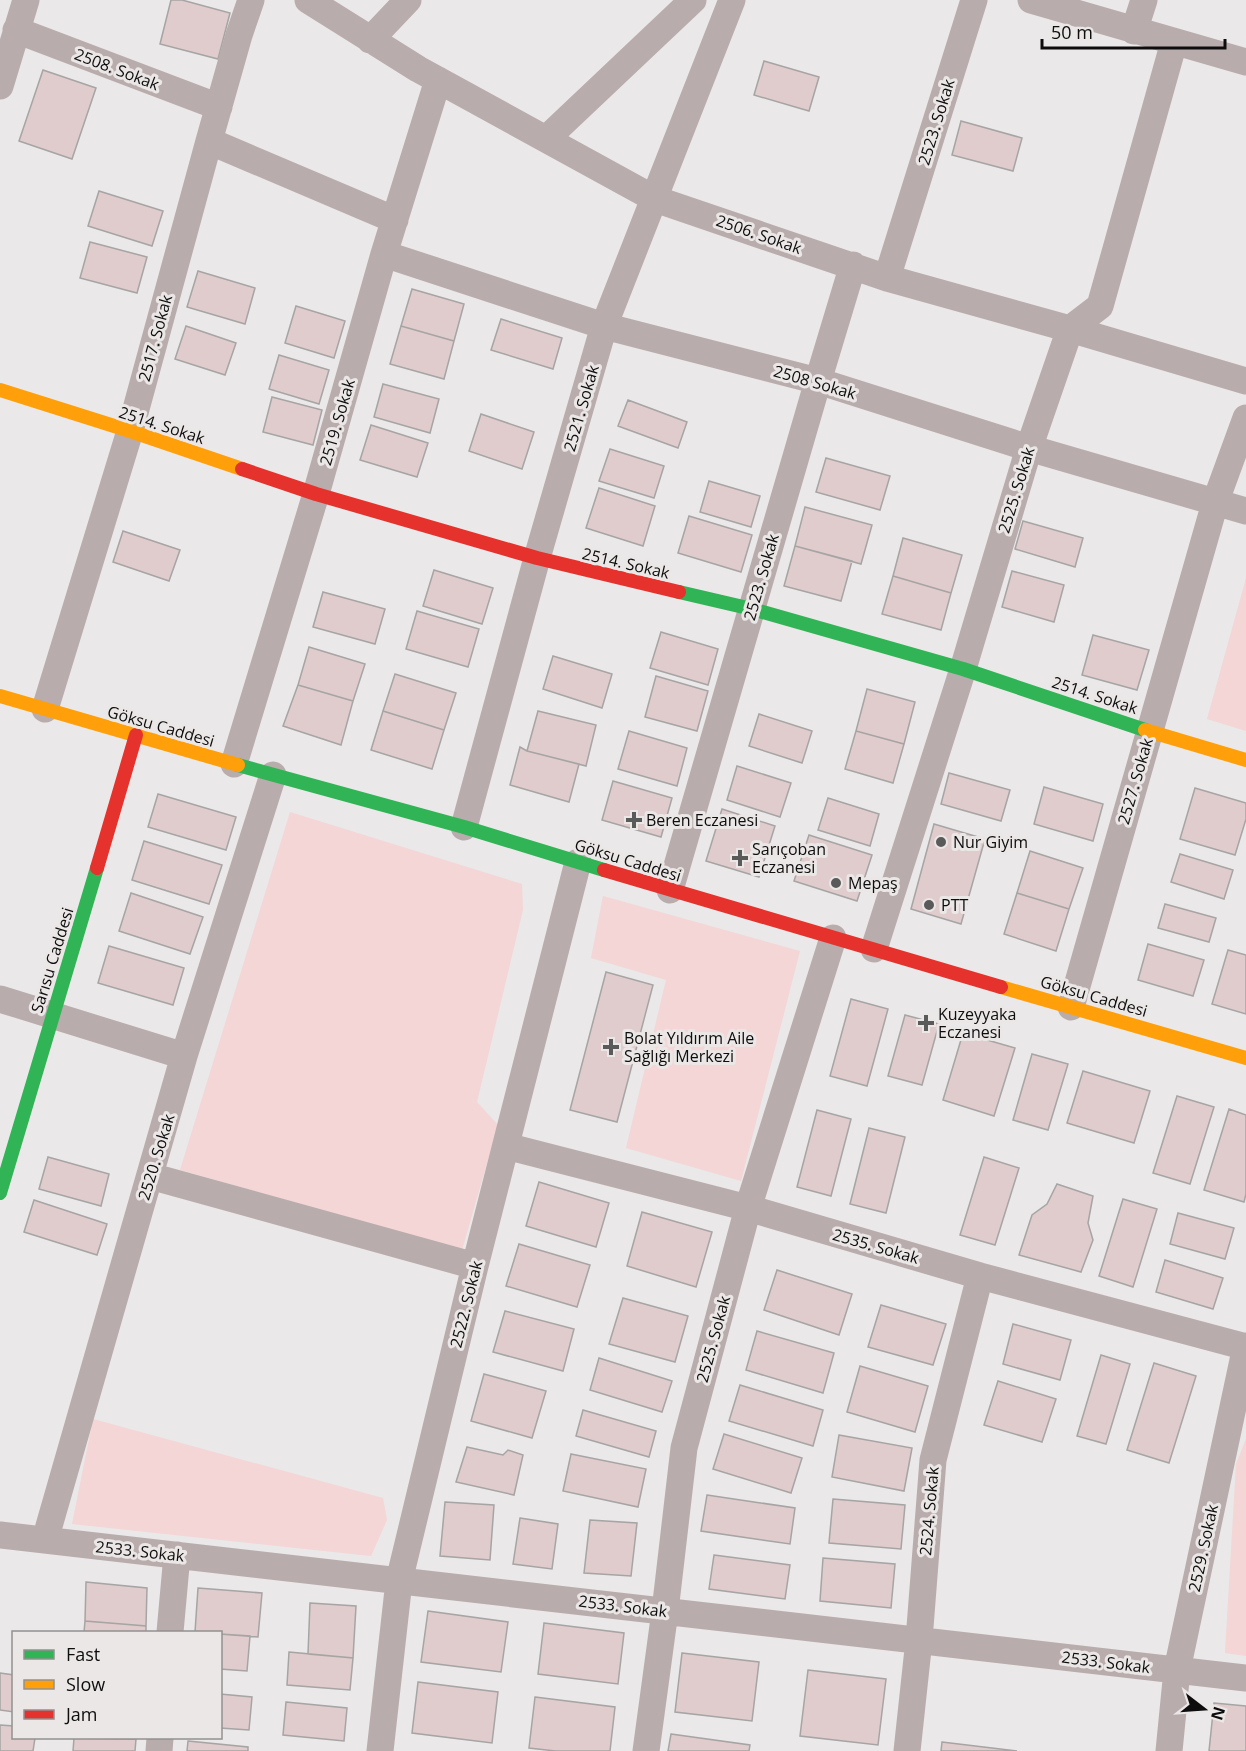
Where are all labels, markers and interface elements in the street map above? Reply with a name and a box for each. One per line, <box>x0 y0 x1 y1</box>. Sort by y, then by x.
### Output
scale bar <box>1042 12 1225 50</box>
text: 50 m <box>1051 20 1093 44</box>
street label: 2508. Sokak <box>71 43 163 95</box>
street label: 2523. Sokak <box>912 76 960 168</box>
street label: 2506. Sokak <box>713 209 805 259</box>
street label: 2517. Sokak <box>133 292 177 384</box>
street label: 2508 Sokak <box>771 360 859 404</box>
street label: 2521. Sokak <box>558 362 604 454</box>
street label: 2519. Sokak <box>314 376 360 468</box>
street label: 2514. Sokak <box>116 401 208 449</box>
street label: 2525. Sokak <box>992 444 1040 536</box>
street label: 2523. Sokak <box>738 531 784 623</box>
street label: 2514. Sokak <box>580 542 672 584</box>
street label: 2514. Sokak <box>1049 671 1141 719</box>
street label: Göksu Caddesi <box>105 700 217 752</box>
street label: 2527. Sokak <box>1112 735 1158 827</box>
place label: Beren Eczanesi <box>646 809 758 831</box>
marker: Beren Eczanesi <box>627 813 641 827</box>
place label: Nur Giyim <box>953 831 1028 853</box>
street label: Göksu Caddesi <box>572 833 684 887</box>
marker: Nur Giyim <box>934 835 948 849</box>
place label: Sarıçoban Eczanesi <box>752 838 826 878</box>
marker: Sarıçoban Eczanesi <box>733 851 747 865</box>
place label: Mepaş <box>848 872 898 894</box>
marker: Mepaş <box>829 876 843 890</box>
place label: PTT <box>941 894 968 916</box>
marker: PTT <box>922 898 936 912</box>
street label: Sarısu Caddesi <box>26 905 78 1015</box>
street label: Göksu Caddesi <box>1038 970 1150 1022</box>
place label: Kuzeyyaka Eczanesi <box>938 1003 1016 1043</box>
marker: Kuzeyyaka Eczanesi <box>919 1016 933 1030</box>
place label: Bolat Yıldırım Aile Sağlığı Merkezi <box>624 1027 754 1067</box>
marker: Bolat Yıldırım Aile Sağlığı Merkezi <box>602 1038 620 1056</box>
street label: 2520. Sokak <box>132 1111 180 1203</box>
street label: 2535. Sokak <box>830 1223 922 1269</box>
street label: 2522. Sokak <box>445 1258 488 1350</box>
street label: 2525. Sokak <box>691 1293 735 1385</box>
street label: 2524. Sokak <box>914 1465 944 1556</box>
street label: 2529. Sokak <box>1183 1502 1223 1594</box>
street label: 2533. Sokak <box>95 1535 186 1567</box>
street label: 2533. Sokak <box>577 1590 669 1622</box>
legend <box>12 1631 222 1739</box>
text: Fast <box>66 1642 100 1666</box>
street label: 2533. Sokak <box>1060 1646 1152 1678</box>
text: Slow <box>66 1672 105 1696</box>
north arrow <box>1174 1679 1234 1739</box>
text: Jam <box>64 1702 98 1726</box>
text: N <box>1206 1704 1231 1723</box>

